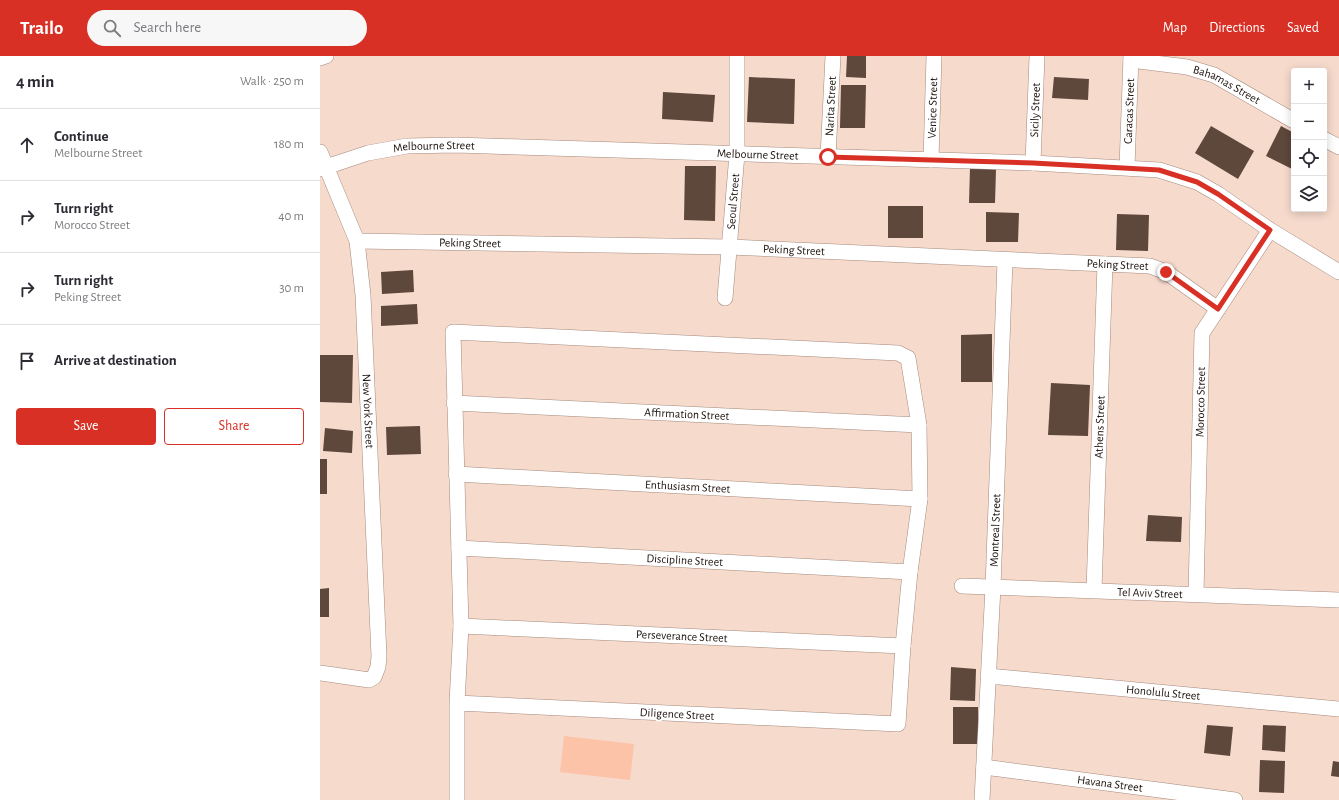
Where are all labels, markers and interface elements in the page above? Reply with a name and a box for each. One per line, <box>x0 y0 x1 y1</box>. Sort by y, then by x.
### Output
search box <box>87 10 367 46</box>
icon: search <box>101 17 123 39</box>
text: Trailo <box>20 19 63 38</box>
text: Search here <box>133 20 201 35</box>
text: Map <box>1163 21 1187 35</box>
text: Directions <box>1209 21 1265 35</box>
text: Saved <box>1287 21 1319 35</box>
street label: Bahamas Street <box>1192 63 1262 106</box>
map controls <box>1291 68 1327 212</box>
button: + <box>1291 68 1327 104</box>
text: 4 min <box>16 73 54 90</box>
text: Walk · 250 m <box>240 75 304 88</box>
street label: Narita Street <box>823 76 838 136</box>
street label: Venice Street <box>926 77 939 139</box>
street label: Caracas Street <box>1122 78 1136 144</box>
street label: Sicily Street <box>1028 82 1042 137</box>
button: − <box>1291 104 1327 140</box>
text: Continue <box>54 129 109 144</box>
icon: ahead <box>16 134 38 156</box>
text: 180 m <box>274 138 304 151</box>
street label: Melbourne Street <box>392 139 475 154</box>
button: locate <box>1291 140 1327 176</box>
text: Melbourne Street <box>54 147 142 160</box>
street label: Melbourne Street <box>717 147 799 162</box>
route start <box>819 148 837 166</box>
street label: Seoul Street <box>725 173 741 230</box>
button: layers <box>1291 176 1327 212</box>
text: Turn right <box>54 201 113 216</box>
icon: right <box>16 206 38 228</box>
text: 40 m <box>278 210 304 223</box>
text: Morocco Street <box>54 219 130 232</box>
street label: Peking Street <box>439 236 501 249</box>
street label: Peking Street <box>763 242 825 257</box>
street label: Peking Street <box>1086 257 1149 272</box>
route end <box>1157 263 1175 281</box>
text: Turn right <box>54 273 113 288</box>
icon: right <box>16 278 38 300</box>
text: 30 m <box>279 282 304 295</box>
text: Peking Street <box>54 291 121 304</box>
icon: arrive <box>16 350 38 372</box>
text: Arrive at destination <box>54 353 177 368</box>
street label: Morocco Street <box>1194 367 1207 437</box>
street label: New York Street <box>361 374 376 449</box>
street label: Athens Street <box>1092 395 1107 459</box>
street label: Affirmation Street <box>644 406 730 422</box>
button: Save <box>16 408 156 445</box>
button: Share <box>164 408 304 445</box>
street label: Enthusiasm Street <box>645 478 731 495</box>
street label: Montreal Street <box>988 493 1002 567</box>
street label: Discipline Street <box>646 552 723 568</box>
street label: Tel Aviv Street <box>1117 586 1183 600</box>
street label: Perseverance Street <box>636 628 728 644</box>
street label: Honolulu Street <box>1126 683 1201 702</box>
street label: Diligence Street <box>639 706 715 722</box>
street label: Havana Street <box>1077 773 1143 794</box>

